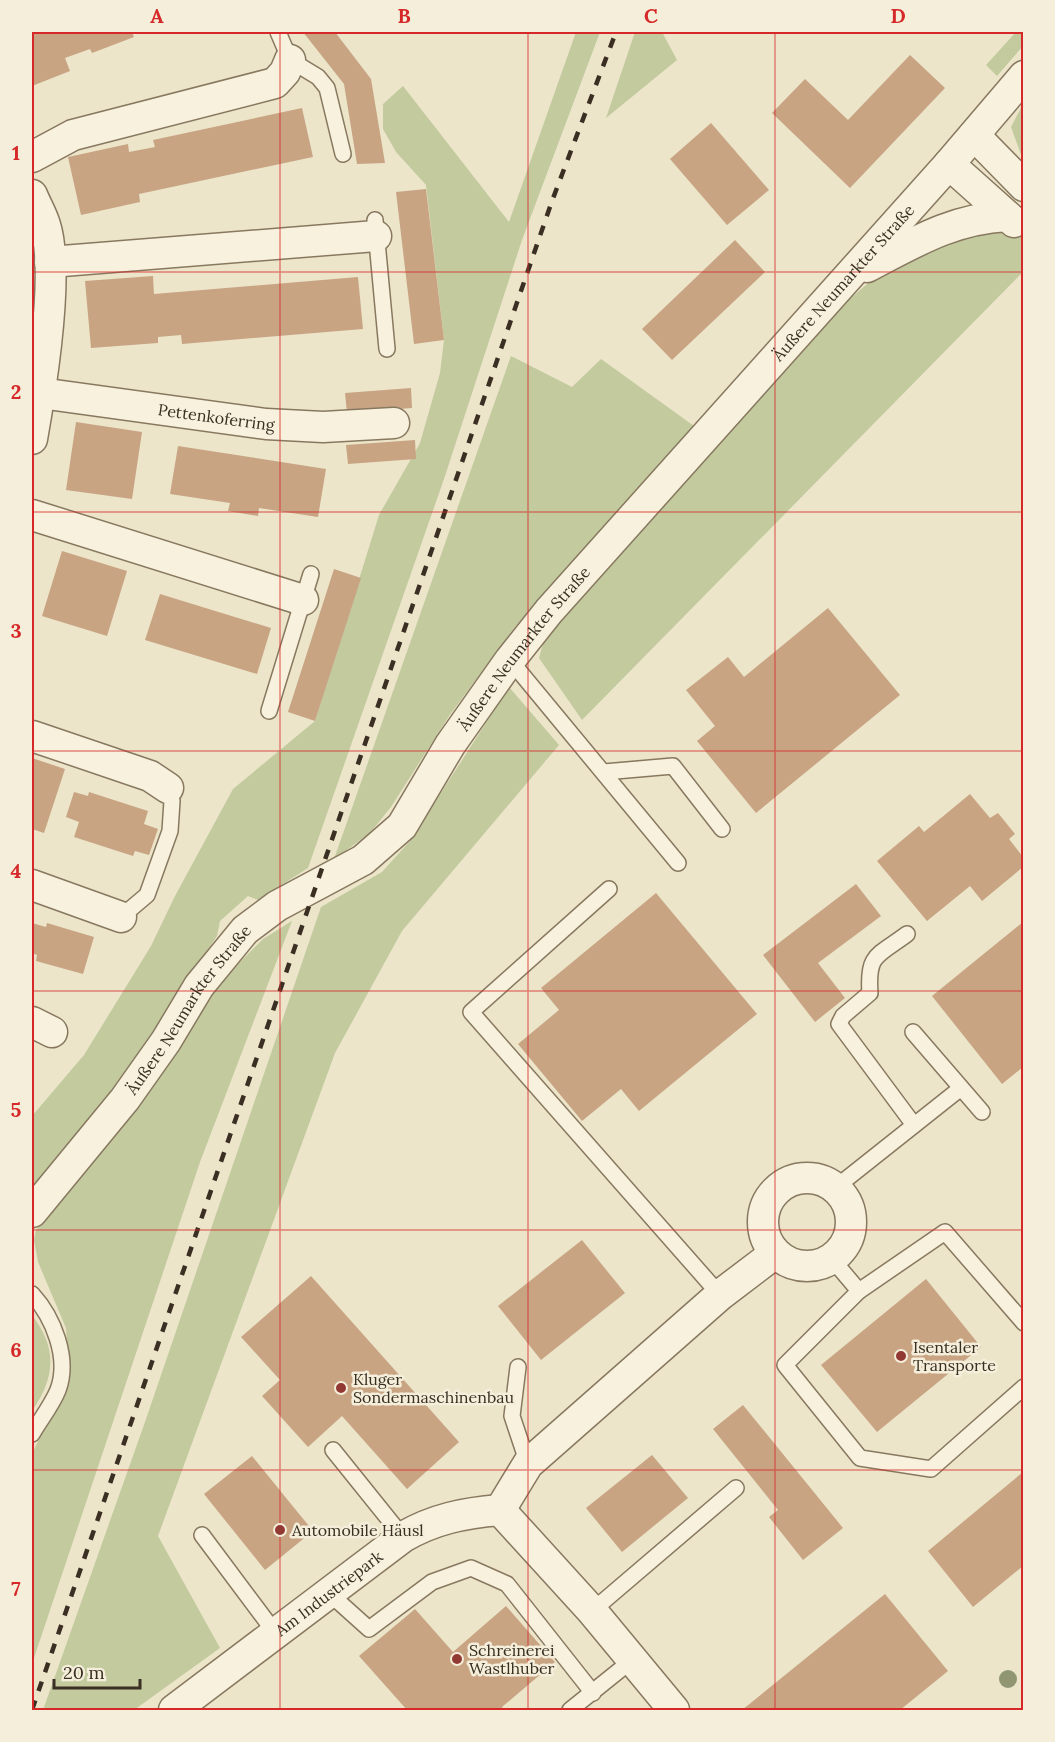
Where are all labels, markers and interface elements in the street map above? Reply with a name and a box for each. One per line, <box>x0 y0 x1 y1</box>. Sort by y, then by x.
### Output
text: A <box>150 3 164 28</box>
text: B <box>397 3 411 28</box>
text: C <box>644 3 658 28</box>
text: D <box>890 3 906 28</box>
text: 1 <box>12 140 20 165</box>
street label: Äußere Neumarkter Straße <box>767 200 918 366</box>
text: 2 <box>11 379 21 404</box>
street label: Pettenkoferring <box>157 399 276 435</box>
street label: Äußere Neumarkter Straße <box>453 562 594 735</box>
text: 3 <box>10 618 22 643</box>
text: 4 <box>11 858 22 883</box>
street label: Äußere Neumarkter Straße <box>121 921 255 1099</box>
text: 5 <box>11 1097 22 1122</box>
text: 6 <box>10 1337 22 1362</box>
place label: Isentaler Transporte <box>913 1337 996 1375</box>
marker: Isentaler Transporte <box>894 1349 908 1363</box>
place label: Kluger Sondermaschinenbau <box>353 1369 514 1407</box>
marker: Kluger Sondermaschinenbau <box>334 1381 348 1395</box>
place label: Automobile Häusl <box>291 1520 424 1540</box>
marker: Automobile Häusl <box>273 1523 287 1537</box>
street label: Am Industriepark <box>270 1546 387 1641</box>
text: 7 <box>11 1576 21 1601</box>
place label: Schreinerei Wastlhuber <box>469 1640 555 1678</box>
scale bar <box>54 1652 140 1690</box>
marker: Schreinerei Wastlhuber <box>450 1652 464 1666</box>
text: 20 m <box>63 1661 105 1684</box>

